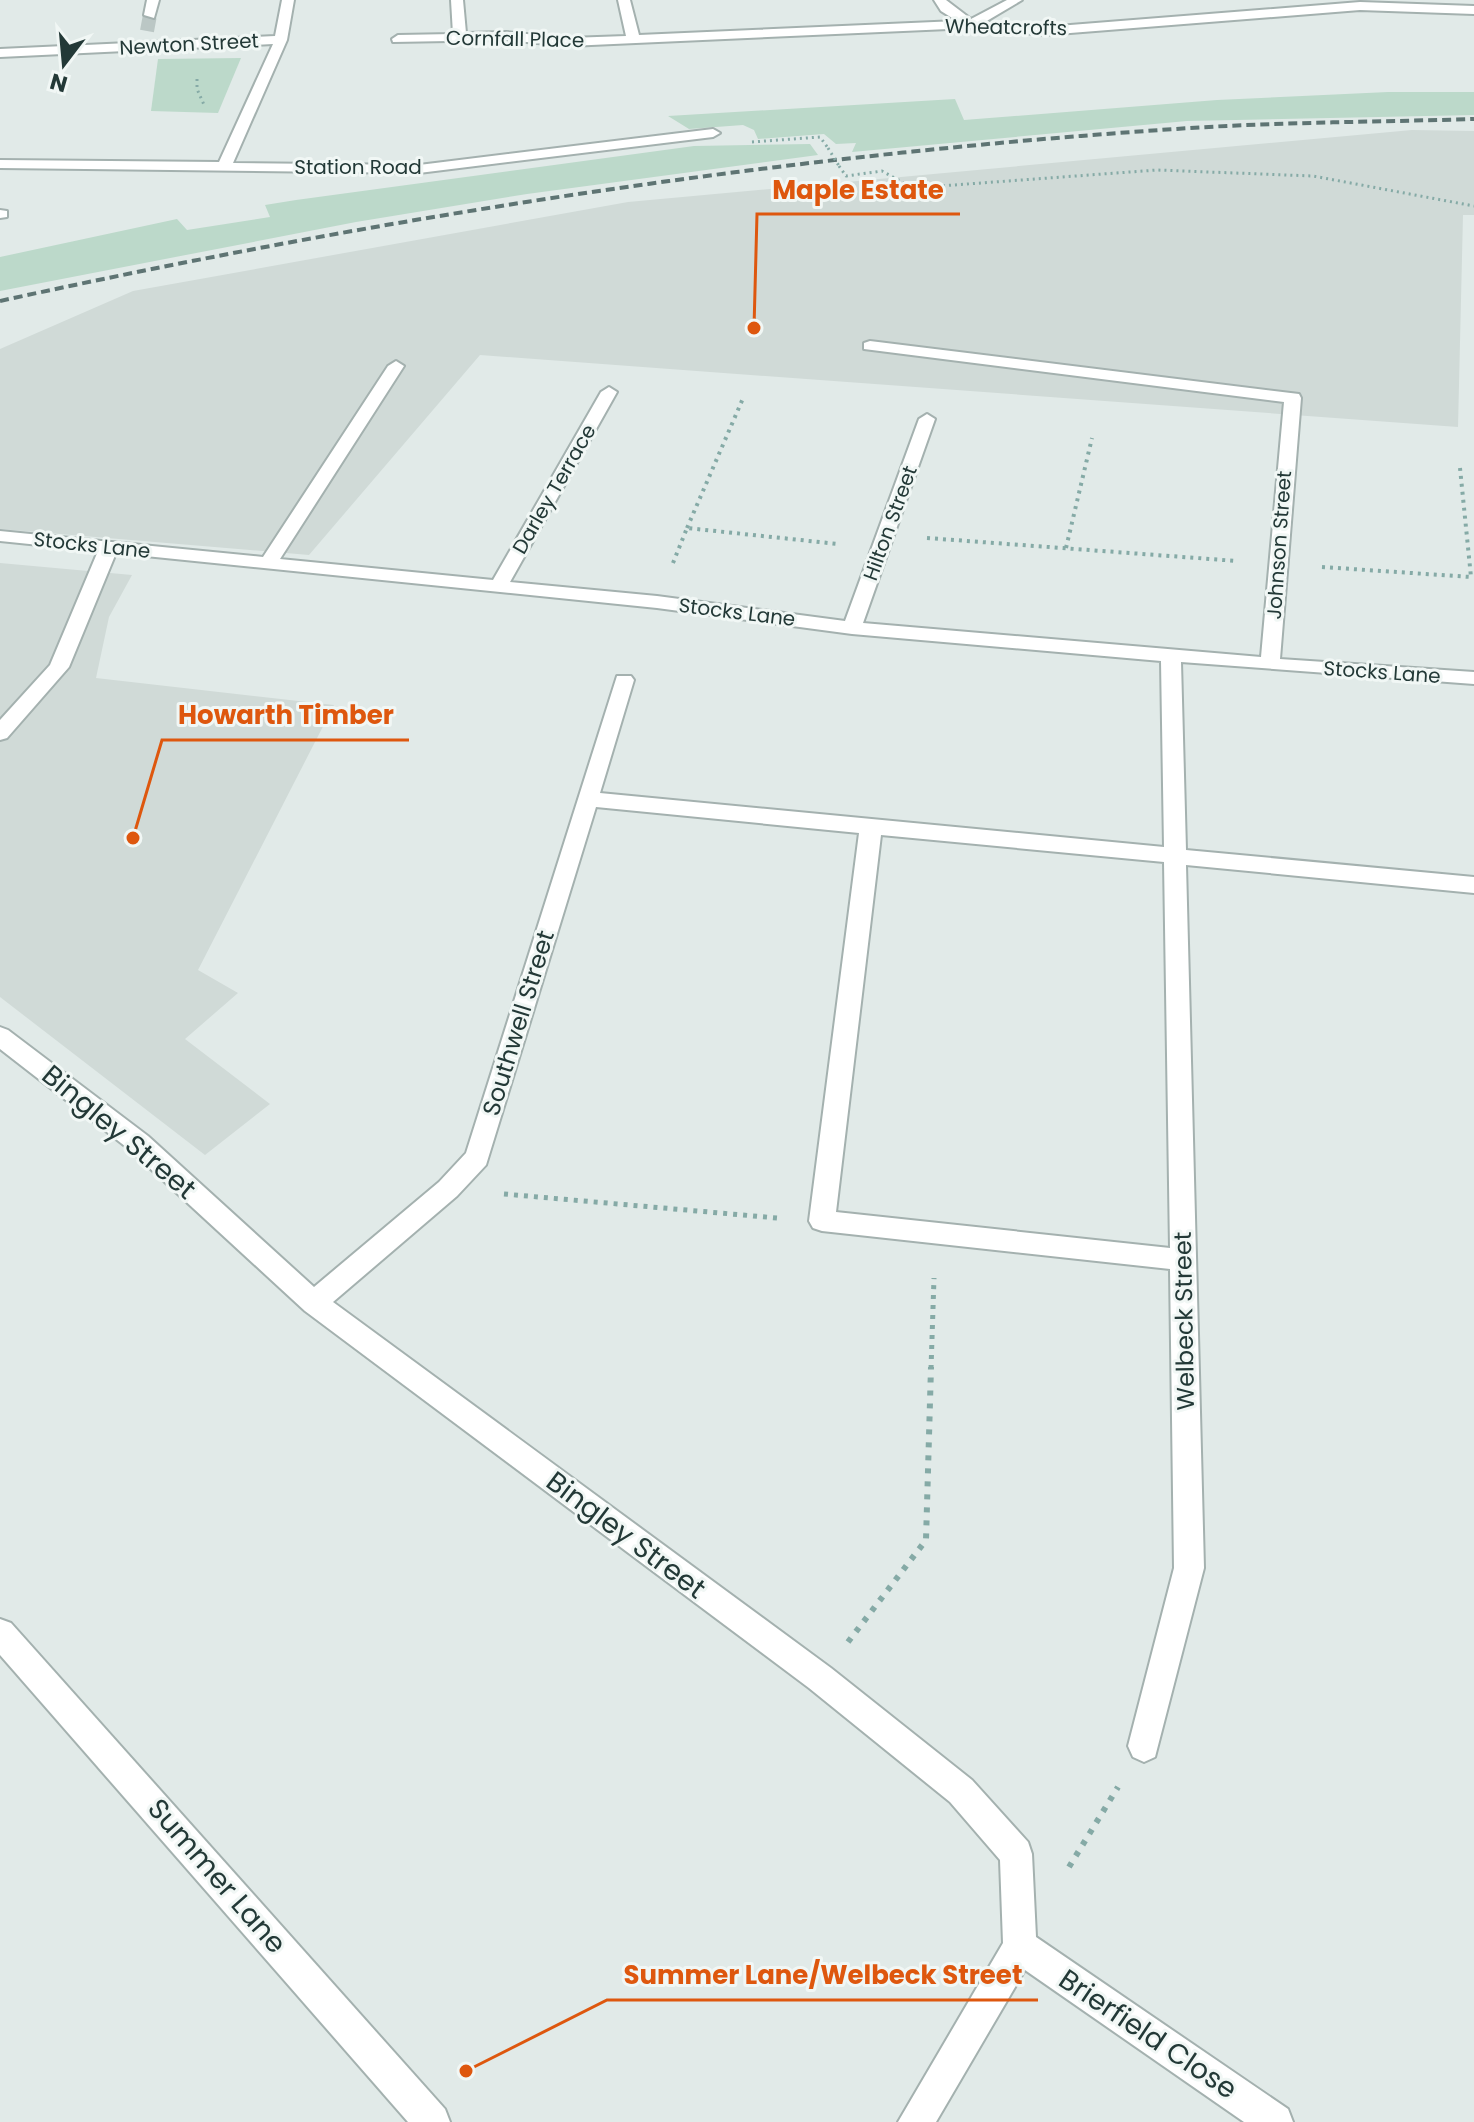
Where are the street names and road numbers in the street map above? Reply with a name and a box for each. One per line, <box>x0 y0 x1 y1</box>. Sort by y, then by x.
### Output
street label: Wheatcrofts <box>945 12 1067 42</box>
street label: Cornfall Place <box>446 24 584 54</box>
street label: Newton Street <box>119 26 259 62</box>
street label: Station Road <box>294 153 422 181</box>
street label: Darley Terrace <box>506 419 602 559</box>
street label: Hilton Street <box>856 462 924 584</box>
street label: Johnson Street <box>1260 470 1298 620</box>
street label: Stocks Lane <box>32 525 152 565</box>
street label: Stocks Lane <box>677 591 797 633</box>
street label: Stocks Lane <box>1322 654 1442 690</box>
street label: Southwell Street <box>474 926 562 1120</box>
street label: Bingley Street <box>34 1056 204 1208</box>
street label: Welbeck Street <box>1166 1231 1202 1411</box>
street label: Bingley Street <box>538 1462 714 1608</box>
street label: Summer Lane <box>139 1790 295 1962</box>
street label: Brierfield Close <box>1051 1960 1245 2108</box>

